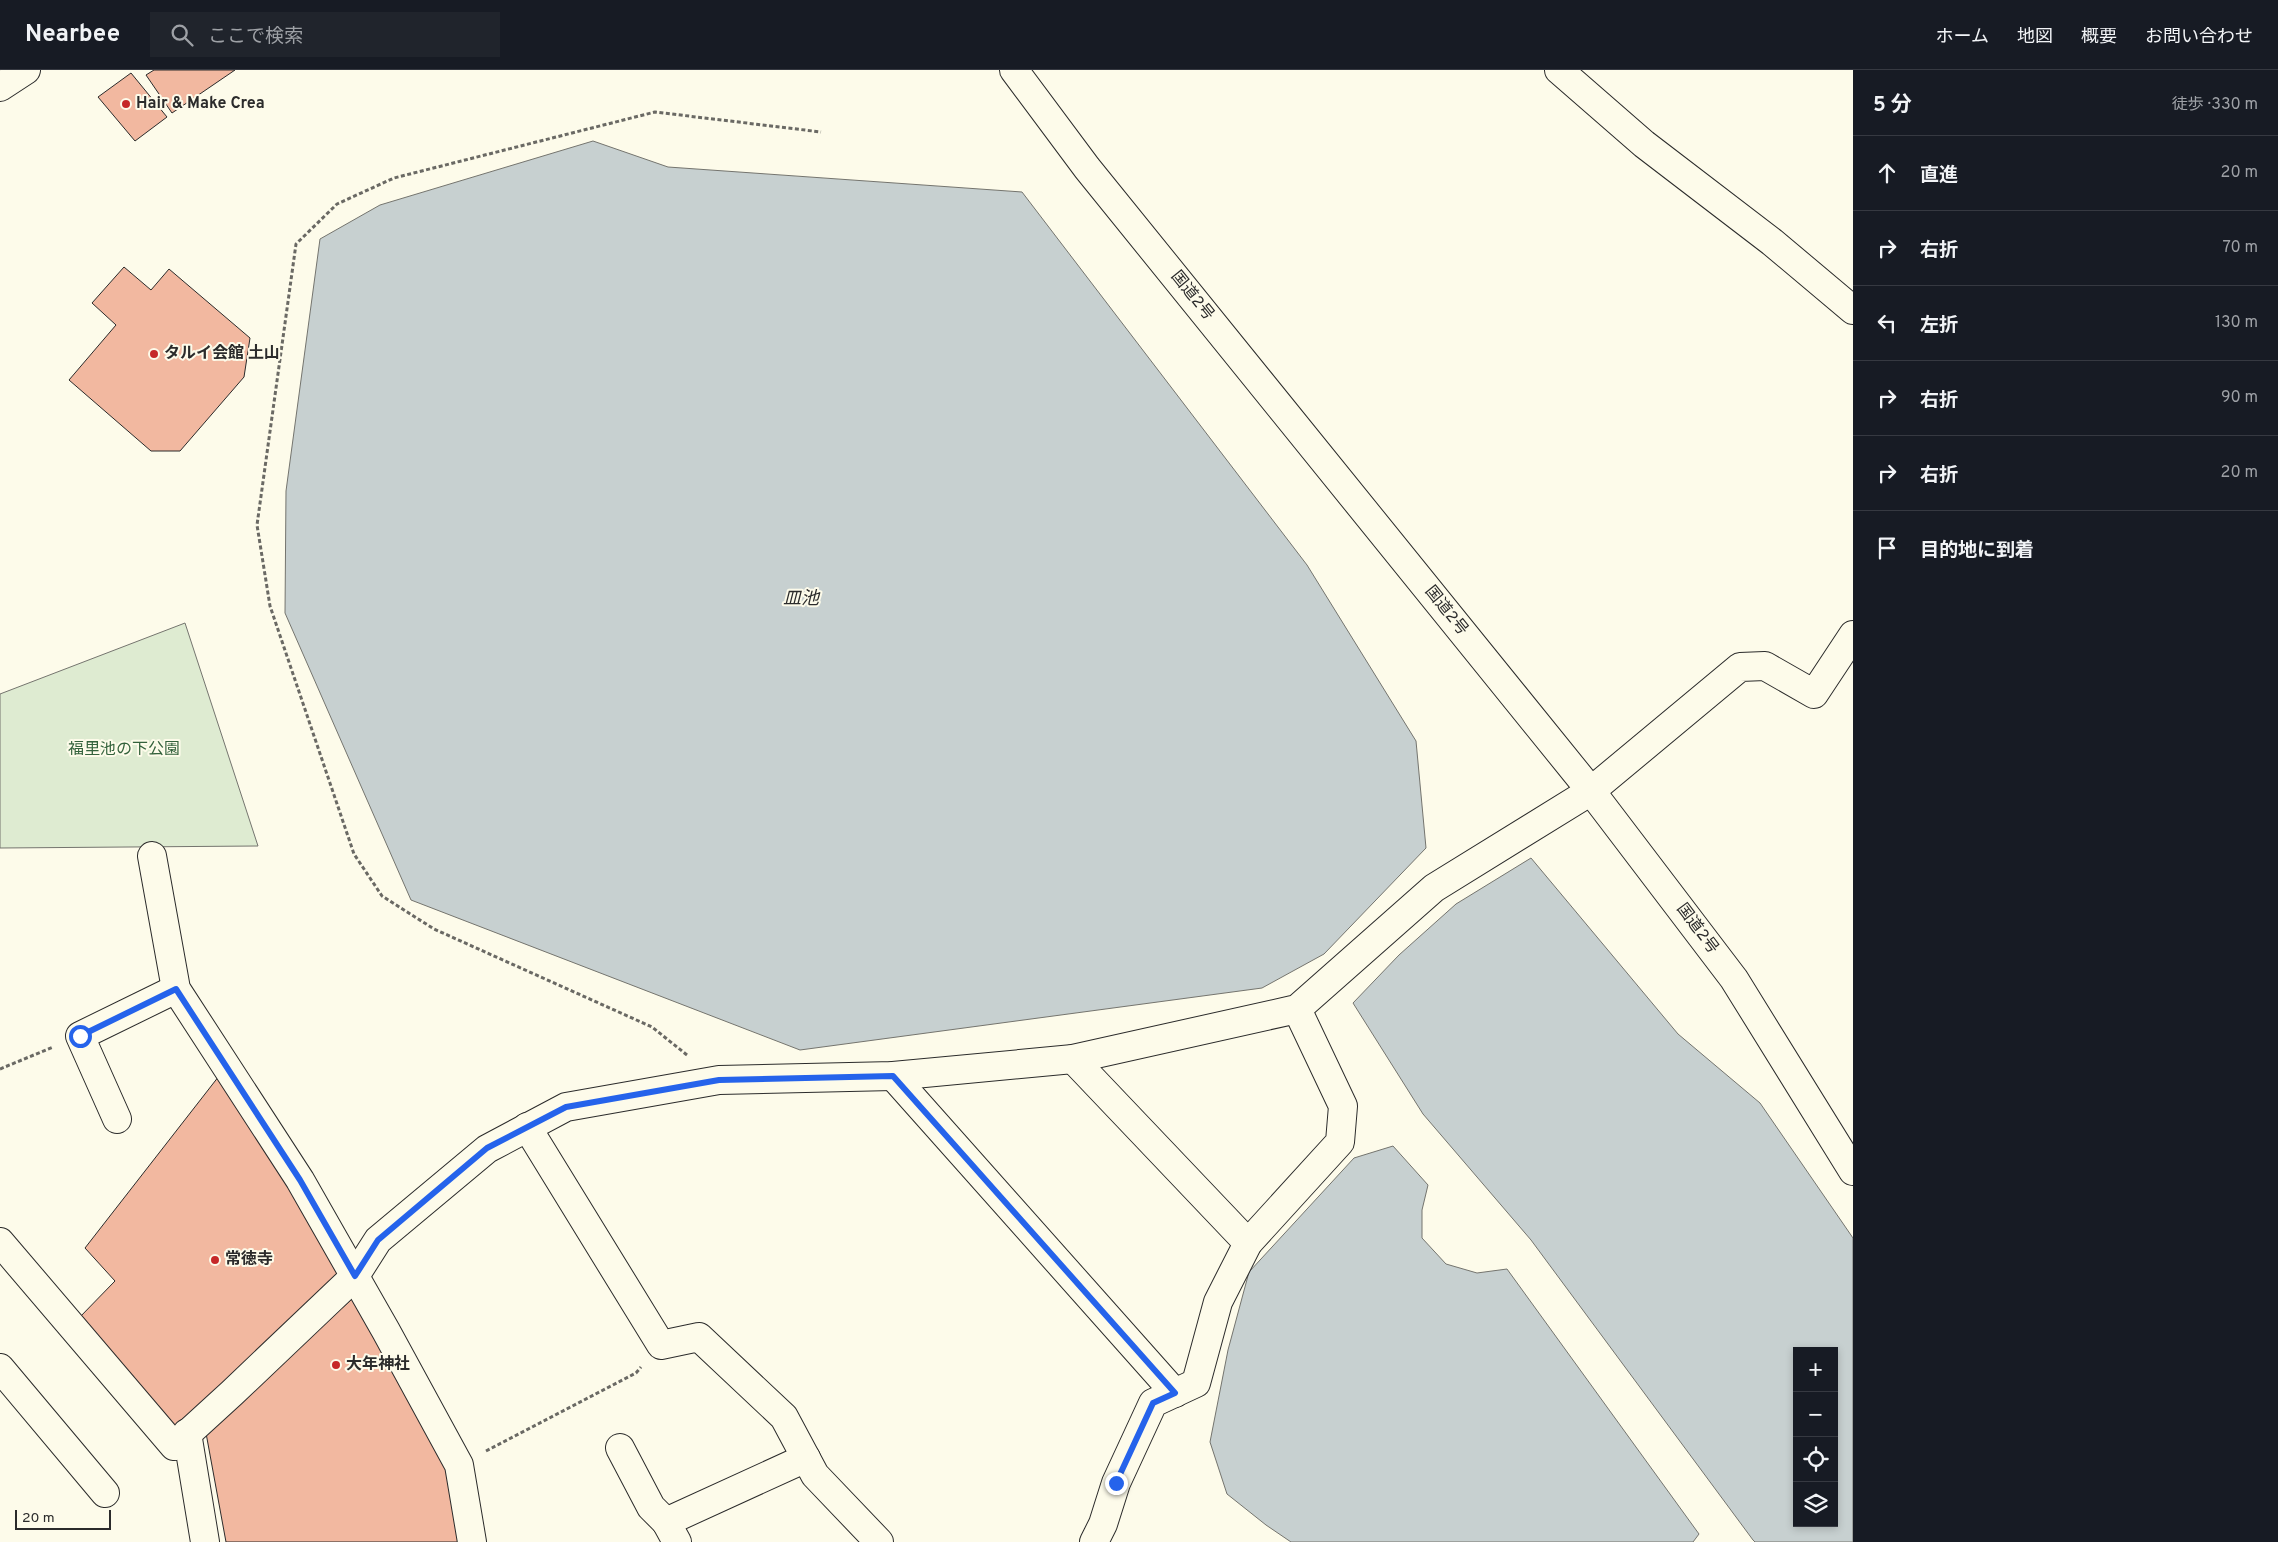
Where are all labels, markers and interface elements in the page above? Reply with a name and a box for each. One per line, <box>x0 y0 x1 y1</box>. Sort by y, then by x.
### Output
search box <box>150 12 500 57</box>
text: Nearbee <box>25 20 120 50</box>
icon: search <box>168 21 196 49</box>
text: ここで検索 <box>208 25 303 49</box>
text: ホーム <box>1936 26 1989 49</box>
text: 地図 <box>2017 26 2053 49</box>
text: 概要 <box>2081 26 2117 49</box>
text: お問い合わせ <box>2145 26 2253 49</box>
text: 5 分 <box>1873 92 1912 119</box>
place label: Hair & Make Crea <box>136 94 265 114</box>
text: 徒歩 · 330 m <box>2172 95 2258 115</box>
marker: Hair & Make Crea <box>120 98 132 110</box>
icon: ahead <box>1873 159 1901 187</box>
text: 20 m <box>2221 163 2258 183</box>
text: 直進 <box>1920 164 1958 188</box>
icon: right <box>1873 234 1901 262</box>
text: 70 m <box>2223 238 2258 258</box>
text: 右折 <box>1920 239 1958 263</box>
street label: 国道2号 <box>1166 267 1218 325</box>
icon: left <box>1873 309 1901 337</box>
text: 130 m <box>2215 313 2258 333</box>
text: 左折 <box>1920 314 1958 338</box>
place label: タルイ会館 土山 <box>164 344 280 364</box>
marker: タルイ会館 土山 <box>148 348 160 360</box>
icon: right <box>1873 384 1901 412</box>
text: 90 m <box>2221 388 2258 408</box>
text: 右折 <box>1920 389 1958 413</box>
icon: right <box>1873 459 1901 487</box>
text: 20 m <box>2221 463 2258 483</box>
text: 右折 <box>1920 464 1958 488</box>
icon: arrive <box>1873 534 1901 562</box>
text: 目的地に到着 <box>1920 539 2034 563</box>
street label: 国道2号 <box>1420 582 1472 640</box>
water label: 皿池 <box>783 588 821 611</box>
park label: 福里池の下公園 <box>68 740 180 760</box>
street label: 国道2号 <box>1672 900 1722 958</box>
route start <box>69 1025 92 1048</box>
place label: 常徳寺 <box>225 1250 273 1270</box>
marker: 常徳寺 <box>209 1254 221 1266</box>
map controls <box>1793 1347 1838 1527</box>
button: + <box>1793 1347 1838 1392</box>
place label: 大年神社 <box>346 1354 410 1375</box>
marker: 大年神社 <box>330 1359 342 1371</box>
button: − <box>1793 1392 1838 1437</box>
button: locate <box>1793 1437 1838 1482</box>
route end <box>1105 1472 1128 1495</box>
button: layers <box>1793 1482 1838 1527</box>
scale bar <box>15 1507 111 1530</box>
text: 20 m <box>22 1510 55 1527</box>

